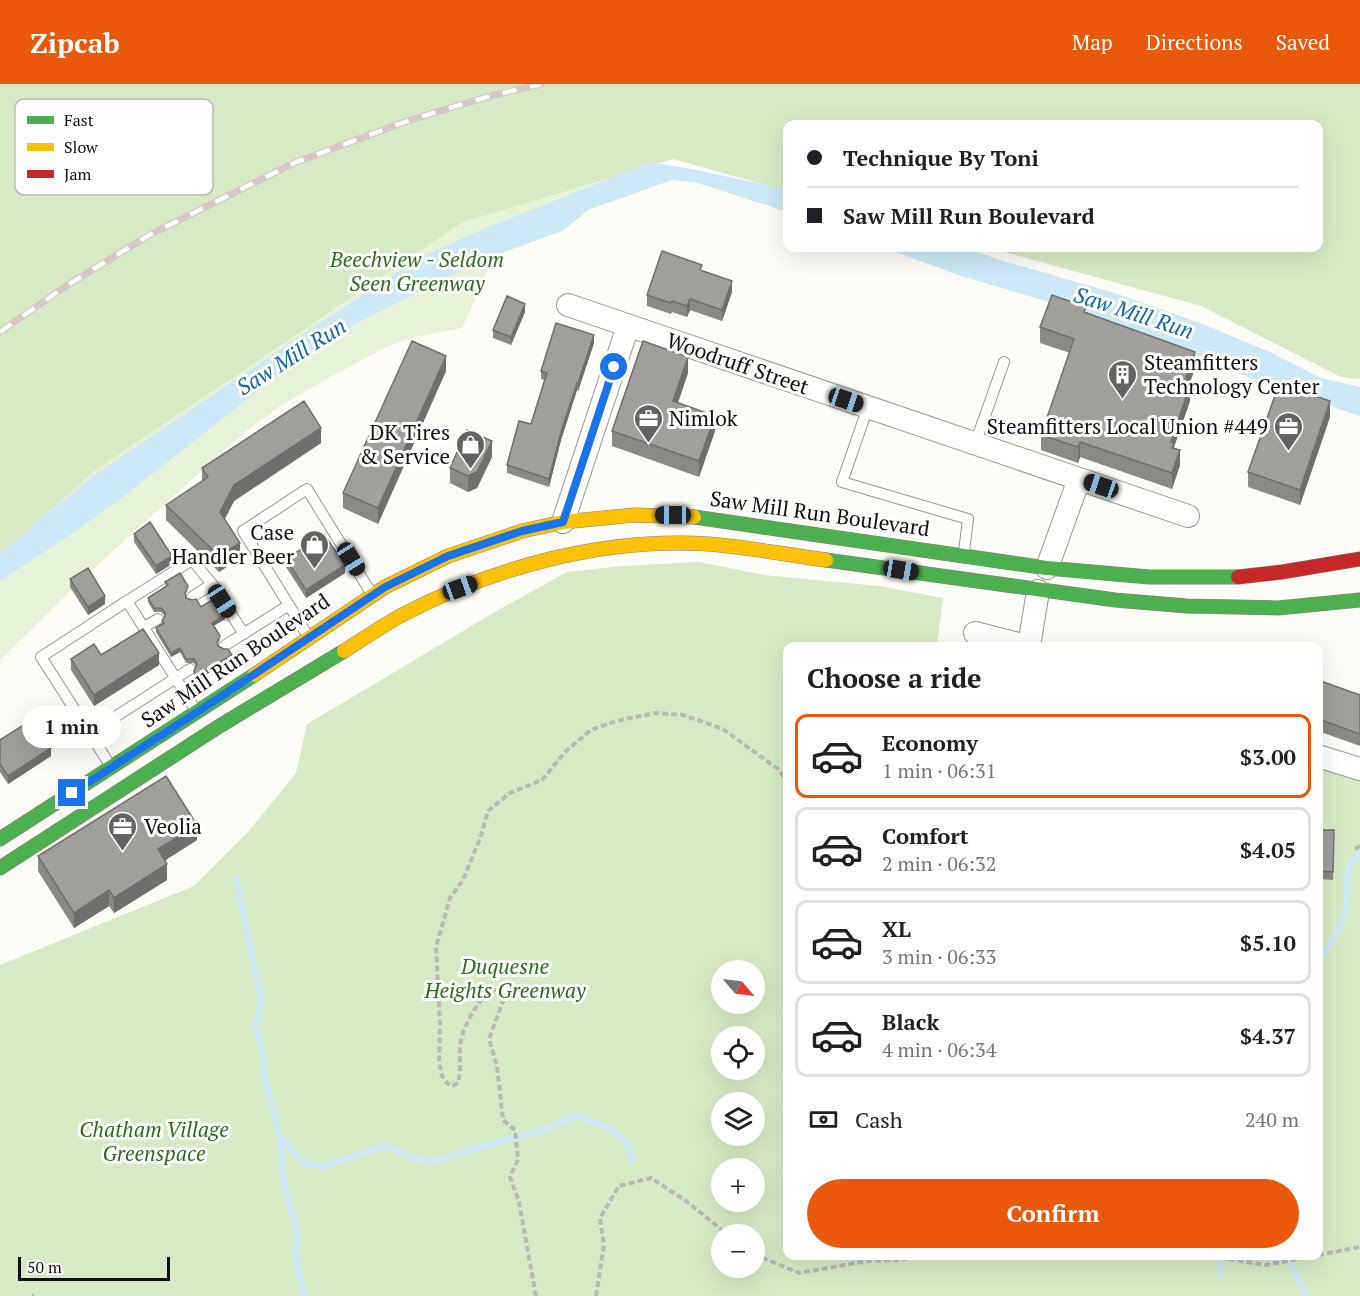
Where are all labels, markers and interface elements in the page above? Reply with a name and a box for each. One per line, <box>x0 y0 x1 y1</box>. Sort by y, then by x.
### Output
text: Zipcab <box>30 24 120 61</box>
text: Map <box>1072 28 1113 56</box>
text: Directions <box>1146 28 1243 56</box>
text: Saved <box>1276 28 1330 56</box>
legend <box>15 99 213 195</box>
text: Fast <box>64 109 94 131</box>
text: Slow <box>64 136 98 158</box>
text: Technique By Toni <box>843 143 1039 172</box>
text: Jam <box>64 163 92 185</box>
text: Saw Mill Run Boulevard <box>843 201 1095 230</box>
park label: Beechview - Seldom Seen Greenway <box>329 245 504 297</box>
water label: Saw Mill Run <box>1070 279 1198 345</box>
water label: Saw Mill Run <box>231 311 351 401</box>
street label: Woodruff Street <box>663 326 813 401</box>
place label: Steamfitters Technology Center <box>1144 348 1320 400</box>
route start <box>600 353 627 380</box>
building icon: Steamfitters Technology Center <box>1107 358 1139 400</box>
car <box>826 386 866 414</box>
office icon: Nimlok <box>632 402 664 444</box>
place label: Nimlok <box>669 404 738 432</box>
office icon: Steamfitters Local Union #449 <box>1273 410 1305 452</box>
place label: Steamfitters Local Union #449 <box>987 412 1268 440</box>
place label: DK Tires & Service <box>359 418 450 470</box>
shop icon: DK Tires & Service <box>455 428 487 470</box>
car <box>1081 472 1121 500</box>
street label: Saw Mill Run Boulevard <box>708 484 932 542</box>
car <box>655 506 691 524</box>
place label: Case Handler Beer <box>172 518 294 570</box>
shop icon: Case Handler Beer <box>299 528 331 570</box>
car <box>334 539 368 579</box>
car <box>882 558 920 582</box>
car <box>440 573 480 603</box>
car <box>205 581 239 621</box>
street label: Saw Mill Run Boulevard <box>135 586 335 734</box>
text: Choose a ride <box>807 660 982 696</box>
callout: 1 min <box>22 706 122 748</box>
text: 1 min <box>44 713 99 740</box>
text: Economy <box>882 728 978 757</box>
icon: car <box>810 729 864 783</box>
text: $3.00 <box>1240 742 1296 771</box>
text: 1 min · 06:31 <box>882 757 996 784</box>
route end <box>58 779 85 806</box>
office icon: Veolia <box>107 810 139 852</box>
place label: Veolia <box>144 812 202 840</box>
text: Comfort <box>882 821 968 850</box>
icon: car <box>810 822 864 876</box>
text: $4.05 <box>1240 835 1296 864</box>
text: 2 min · 06:32 <box>882 850 996 877</box>
text: XL <box>882 914 911 943</box>
icon: car <box>810 915 864 969</box>
text: $5.10 <box>1240 928 1296 957</box>
text: 3 min · 06:33 <box>882 943 996 970</box>
park label: Duquesne Heights Greenway <box>423 952 586 1004</box>
north arrow <box>711 960 765 1014</box>
map controls <box>711 960 765 1278</box>
text: Black <box>882 1007 939 1036</box>
icon: car <box>810 1008 864 1062</box>
text: $4.37 <box>1240 1021 1296 1050</box>
button: locate <box>711 1026 765 1080</box>
text: 4 min · 06:34 <box>882 1036 996 1063</box>
button: layers <box>711 1092 765 1146</box>
icon: cash <box>807 1103 840 1136</box>
text: Cash <box>855 1105 903 1134</box>
text: 240 m <box>1245 1106 1299 1133</box>
park label: Chatham Village Greenspace <box>79 1115 229 1167</box>
button: + <box>711 1158 765 1212</box>
button: Confirm <box>807 1179 1299 1248</box>
button: − <box>711 1224 765 1278</box>
scale bar <box>18 1254 170 1282</box>
text: 50 m <box>27 1256 62 1278</box>

